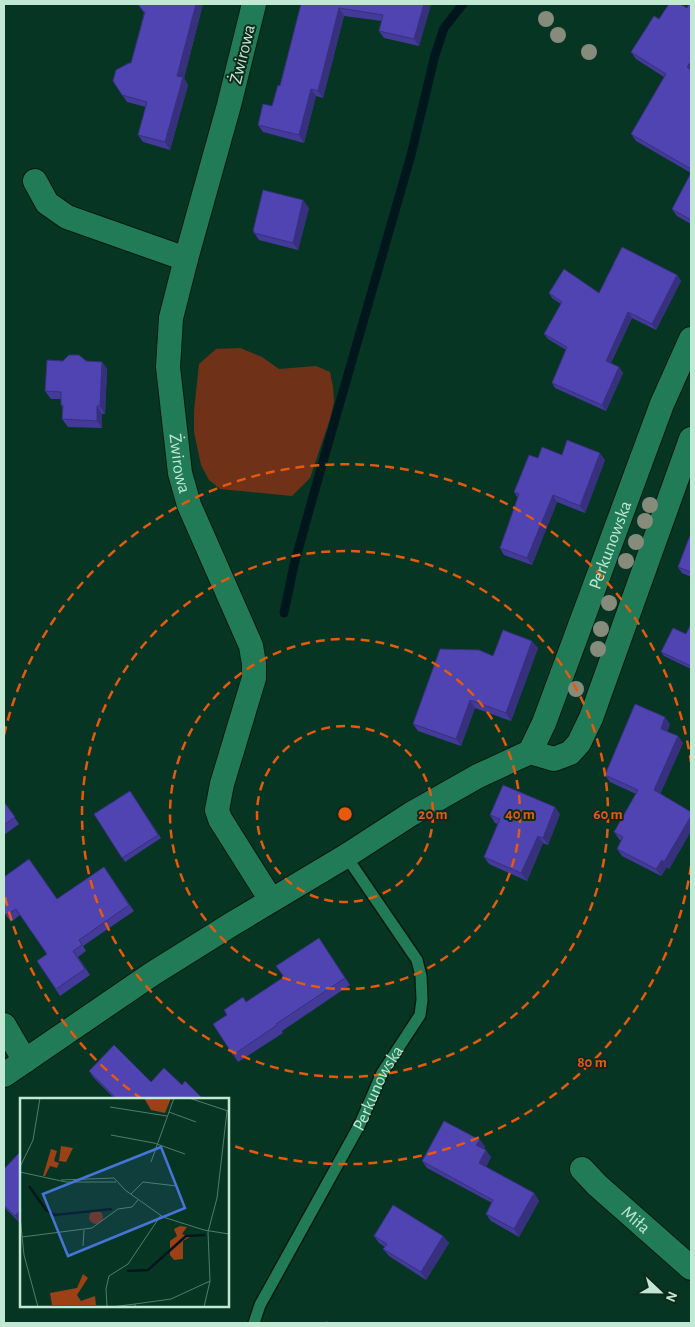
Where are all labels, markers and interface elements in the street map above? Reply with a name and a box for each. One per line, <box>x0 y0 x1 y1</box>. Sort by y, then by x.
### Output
street label: Żwirowa <box>225 22 259 86</box>
street label: Żwirowa <box>166 432 193 495</box>
street label: Perkunowska <box>586 499 635 592</box>
centre of rings <box>336 805 354 823</box>
text: 20 m <box>418 807 448 822</box>
text: 40 m <box>505 807 535 822</box>
text: 60 m <box>593 807 623 822</box>
street label: Perkunowska <box>350 1043 407 1134</box>
text: 80 m <box>577 1055 607 1070</box>
inset map <box>20 1098 229 1307</box>
street label: Miła <box>618 1203 653 1237</box>
north arrow <box>635 1267 685 1317</box>
text: N <box>663 1289 679 1304</box>

